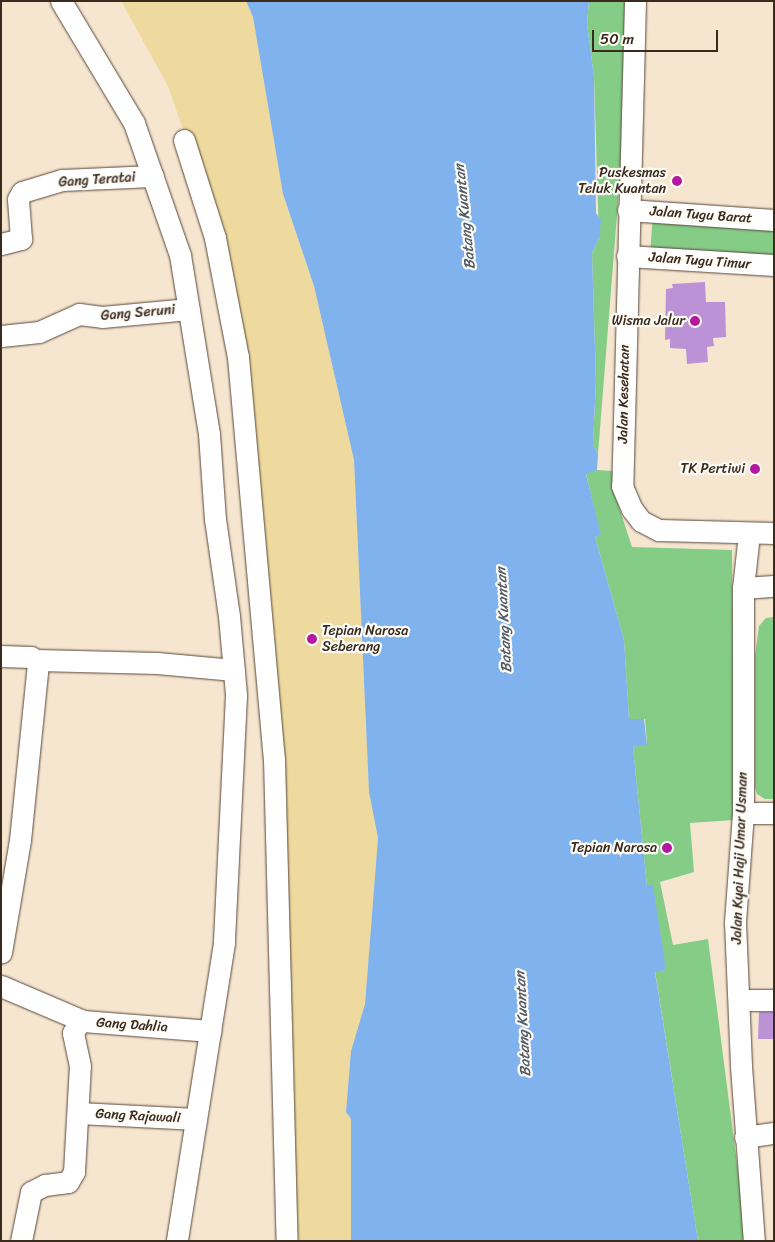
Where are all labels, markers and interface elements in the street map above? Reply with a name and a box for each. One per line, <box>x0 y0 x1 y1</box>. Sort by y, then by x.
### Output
scale bar <box>595 20 721 52</box>
text: 50 m <box>600 26 634 52</box>
water label: Batang Kuantan <box>451 164 479 270</box>
place label: Puskesmas Teluk Kuantan <box>578 165 666 198</box>
street label: Gang Teratai <box>58 169 136 191</box>
marker: Puskesmas Teluk Kuantan <box>670 174 684 188</box>
street label: Jalan Tugu Barat <box>649 203 753 227</box>
street label: Jalan Tugu Timur <box>648 249 752 273</box>
street label: Gang Seruni <box>100 301 176 325</box>
place label: Wisma Jalur <box>612 313 685 329</box>
marker: Wisma Jalur <box>689 315 701 327</box>
street label: Jalan Kesehatan <box>615 344 633 444</box>
place label: TK Pertiwi <box>680 461 745 477</box>
marker: TK Pertiwi <box>749 463 761 475</box>
water label: Batang Kuantan <box>492 567 516 673</box>
place label: Tepian Narosa Seberang <box>322 623 408 656</box>
marker: Tepian Narosa Seberang <box>306 633 318 645</box>
street label: Jalan Kyai Haji Umar Usman <box>729 771 751 945</box>
place label: Tepian Narosa <box>571 840 657 856</box>
marker: Tepian Narosa <box>661 842 673 854</box>
water label: Batang Kuantan <box>511 971 535 1077</box>
street label: Gang Dahlia <box>96 1014 168 1036</box>
street label: Gang Rajawali <box>95 1105 181 1127</box>

